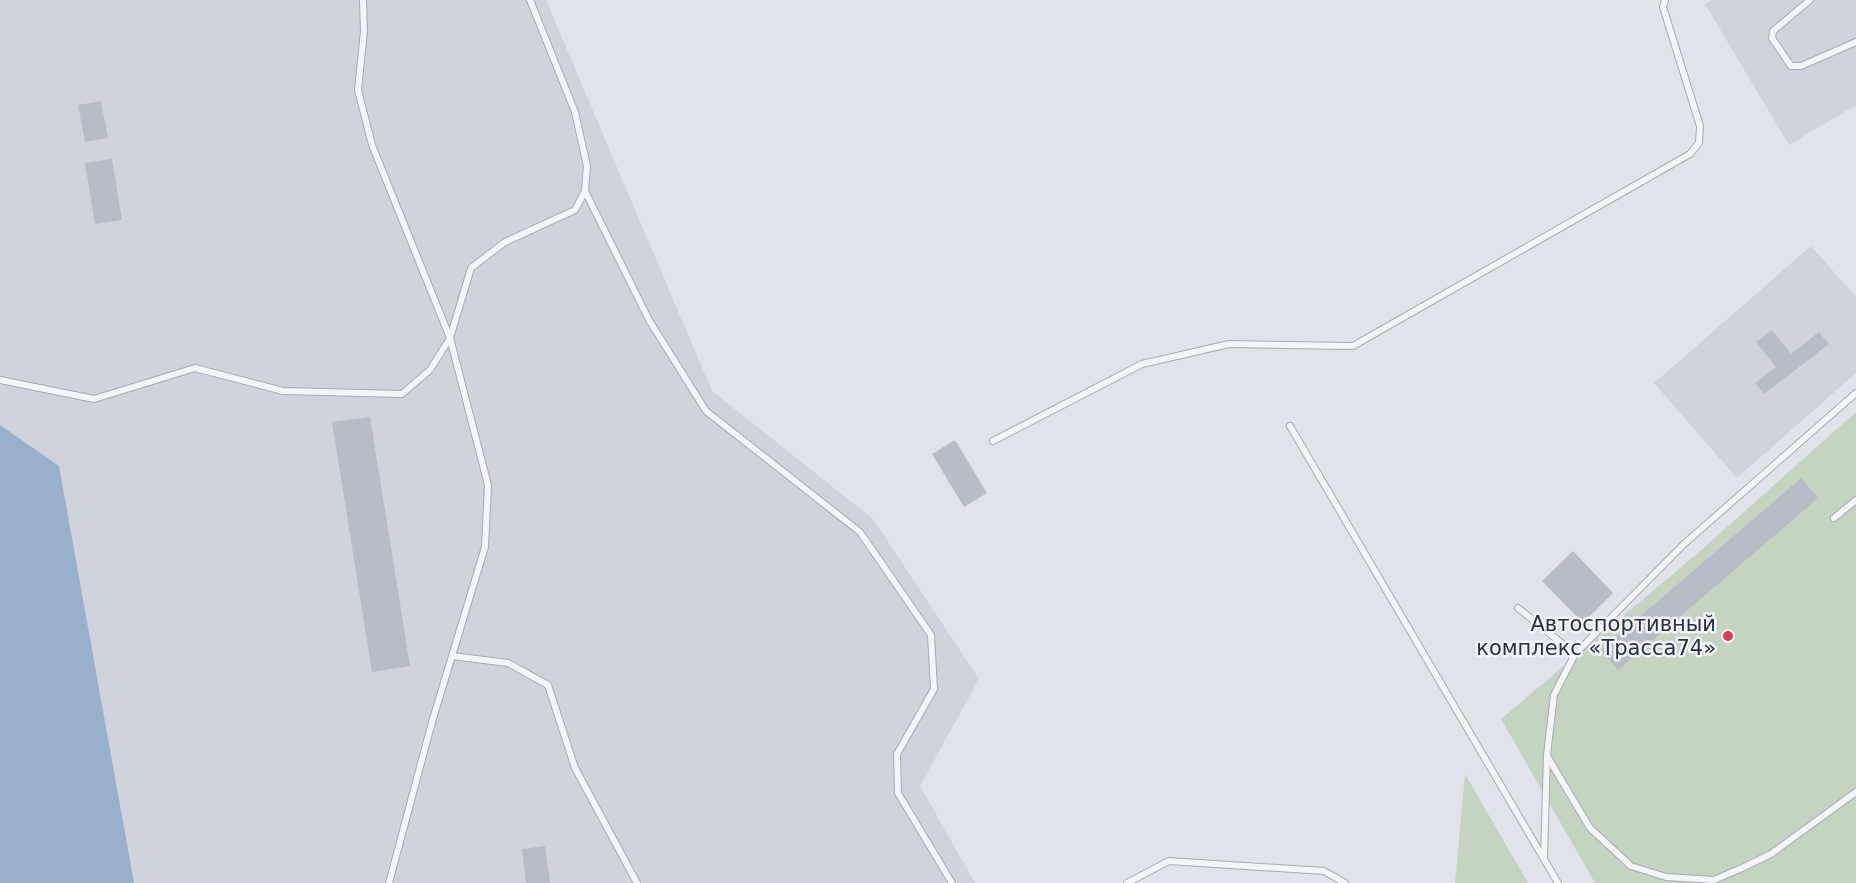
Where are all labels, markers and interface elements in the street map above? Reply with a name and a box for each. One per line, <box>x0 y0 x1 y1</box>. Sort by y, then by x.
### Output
place label: Автоспортивный комплекс «Трасса74» <box>1476 612 1716 660</box>
marker: Автоспортивный комплекс «Трасса74» <box>1721 629 1735 643</box>

